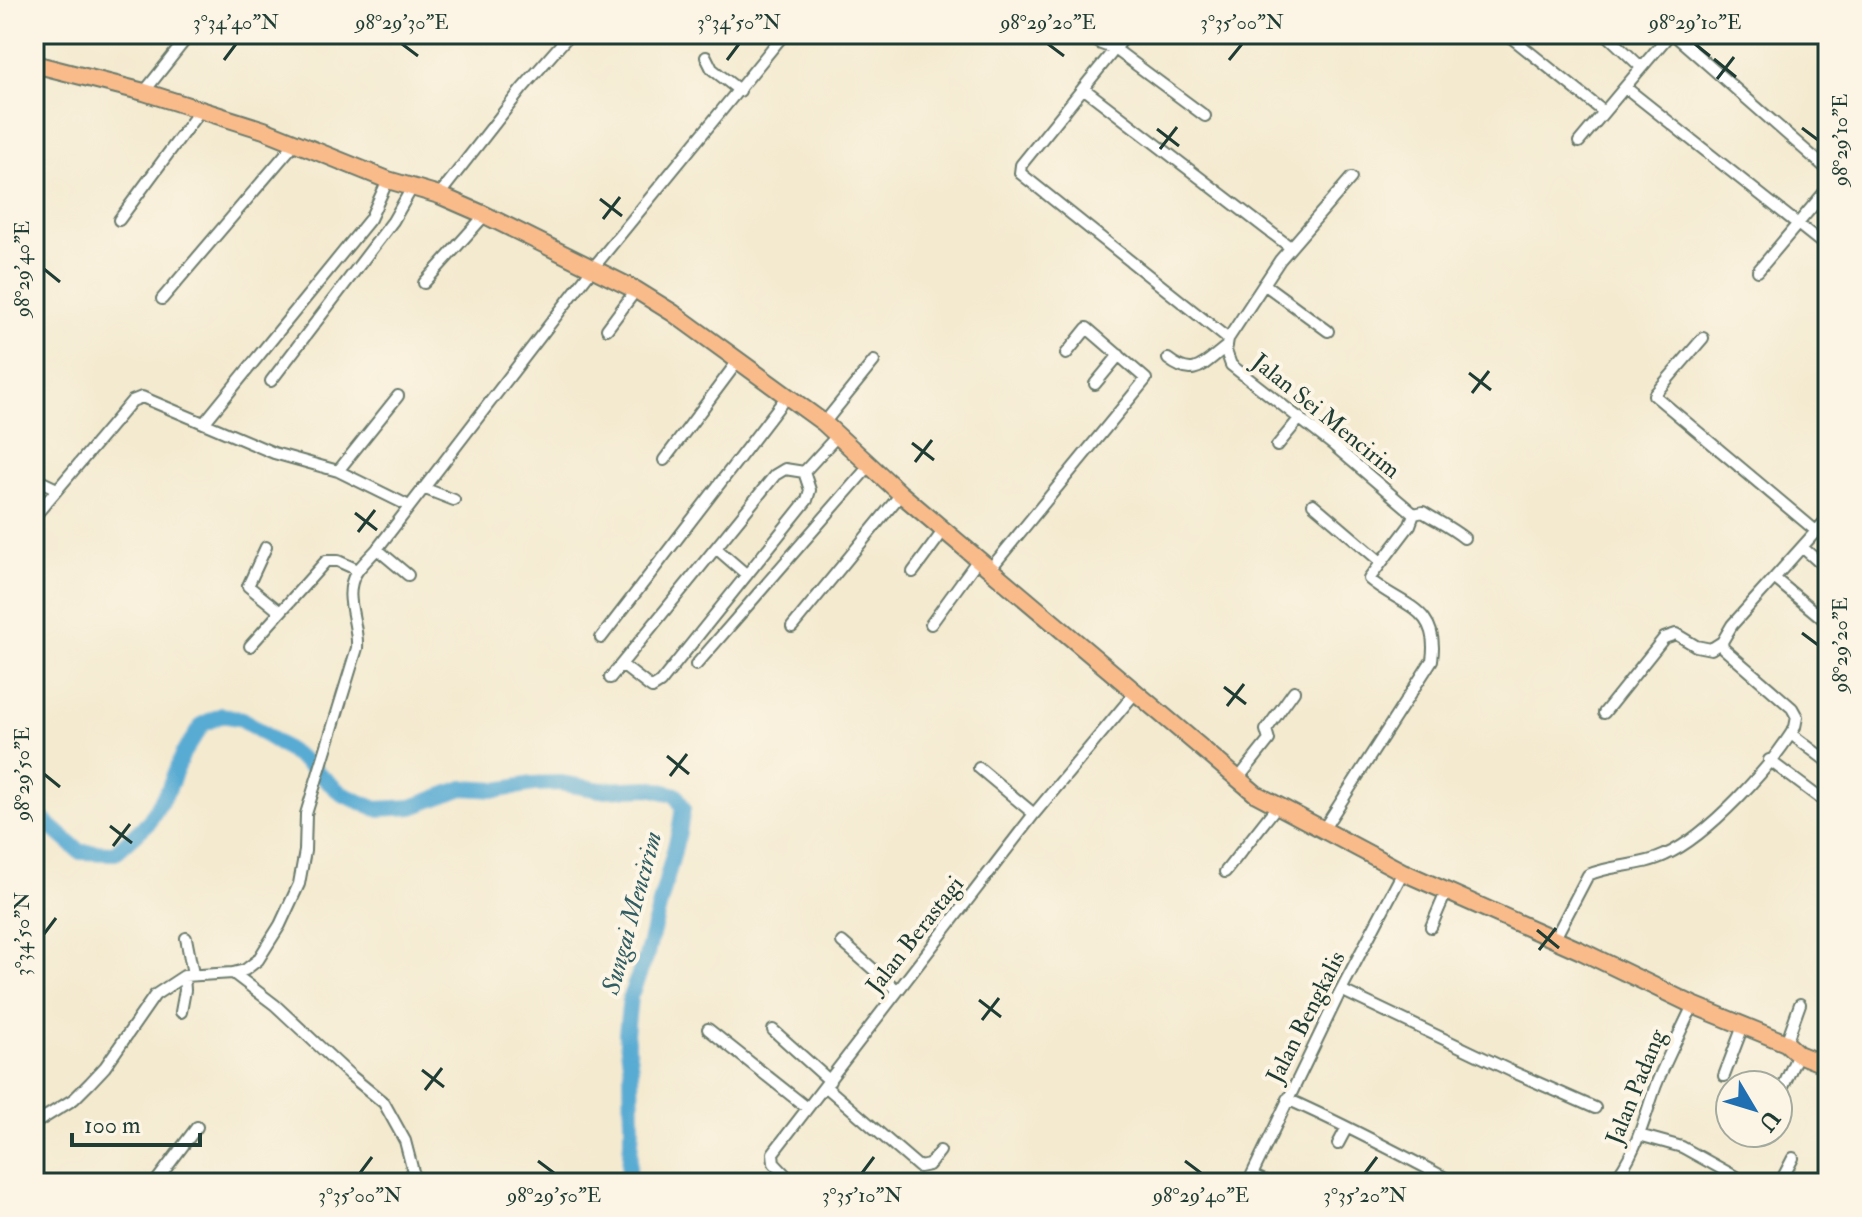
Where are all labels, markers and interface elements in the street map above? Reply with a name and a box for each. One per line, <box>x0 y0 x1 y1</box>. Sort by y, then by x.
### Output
text: 3°34'40"N <box>193 10 279 35</box>
text: 98°29'30"E <box>353 10 449 35</box>
text: 3°34'50"N <box>697 10 781 35</box>
text: 98°29'20"E <box>998 10 1096 35</box>
text: 3°35'00"N <box>1200 10 1284 35</box>
text: 98°29'10"E <box>1647 10 1741 35</box>
text: 98°29'10"E <box>1828 94 1853 188</box>
text: 98°29'40"E <box>10 221 35 319</box>
street label: Jalan Sei Mencirim <box>1245 346 1407 486</box>
text: 98°29'20"E <box>1828 597 1853 695</box>
text: 98°29'50"E <box>10 727 35 823</box>
water label: Sungai Mencirim <box>595 828 669 999</box>
street label: Jalan Berastagi <box>859 870 971 1001</box>
text: 3°34'50"N <box>10 892 35 976</box>
street label: Jalan Bengkalis <box>1259 946 1353 1089</box>
street label: Jalan Padang <box>1598 1024 1674 1150</box>
north arrow <box>1714 1069 1794 1149</box>
scale bar <box>72 1097 200 1147</box>
text: U <box>1752 1105 1786 1137</box>
text: 100 m <box>84 1110 141 1141</box>
text: 3°35'00"N <box>318 1183 402 1208</box>
text: 98°29'50"E <box>505 1183 601 1208</box>
text: 3°35'10"N <box>822 1183 902 1208</box>
text: 98°29'40"E <box>1151 1183 1249 1208</box>
text: 3°35'20"N <box>1323 1183 1407 1208</box>

